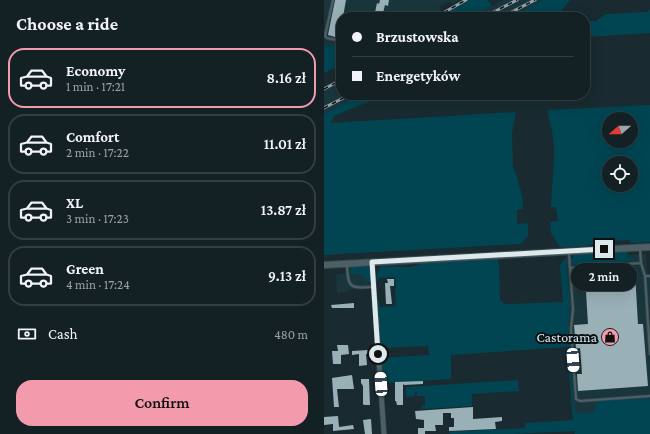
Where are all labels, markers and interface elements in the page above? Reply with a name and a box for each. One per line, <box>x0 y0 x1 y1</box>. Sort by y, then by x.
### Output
text: Choose a ride <box>16 14 118 34</box>
text: Brzustowska <box>376 29 458 45</box>
icon: car <box>18 60 54 96</box>
text: Economy <box>66 63 125 79</box>
text: Energetyków <box>376 68 460 84</box>
text: 8.16 zł <box>267 70 306 86</box>
text: 1 min · 17:21 <box>66 79 125 94</box>
north arrow <box>602 112 638 148</box>
map controls <box>602 112 638 192</box>
icon: car <box>18 126 54 162</box>
text: Comfort <box>66 129 120 145</box>
text: 11.01 zł <box>264 136 306 152</box>
text: 2 min · 17:22 <box>66 145 129 160</box>
button: locate <box>602 156 638 192</box>
icon: car <box>18 192 54 228</box>
text: XL <box>66 195 83 211</box>
text: 13.87 zł <box>261 202 306 218</box>
text: 3 min · 17:23 <box>66 211 129 226</box>
route end <box>595 240 613 258</box>
icon: car <box>18 258 54 294</box>
text: Green <box>66 261 104 277</box>
callout: 2 min <box>571 263 637 291</box>
text: 9.13 zł <box>268 268 306 284</box>
text: 2 min <box>589 269 619 284</box>
text: 4 min · 17:24 <box>66 277 130 292</box>
icon: cash <box>16 323 38 345</box>
text: Cash <box>48 326 78 342</box>
text: 480 m <box>274 327 308 342</box>
shop icon: Castorama <box>600 327 620 347</box>
place label: Castorama <box>536 329 598 345</box>
route start <box>369 345 387 363</box>
car <box>566 348 580 372</box>
car <box>374 372 388 396</box>
button: Confirm <box>16 380 308 426</box>

